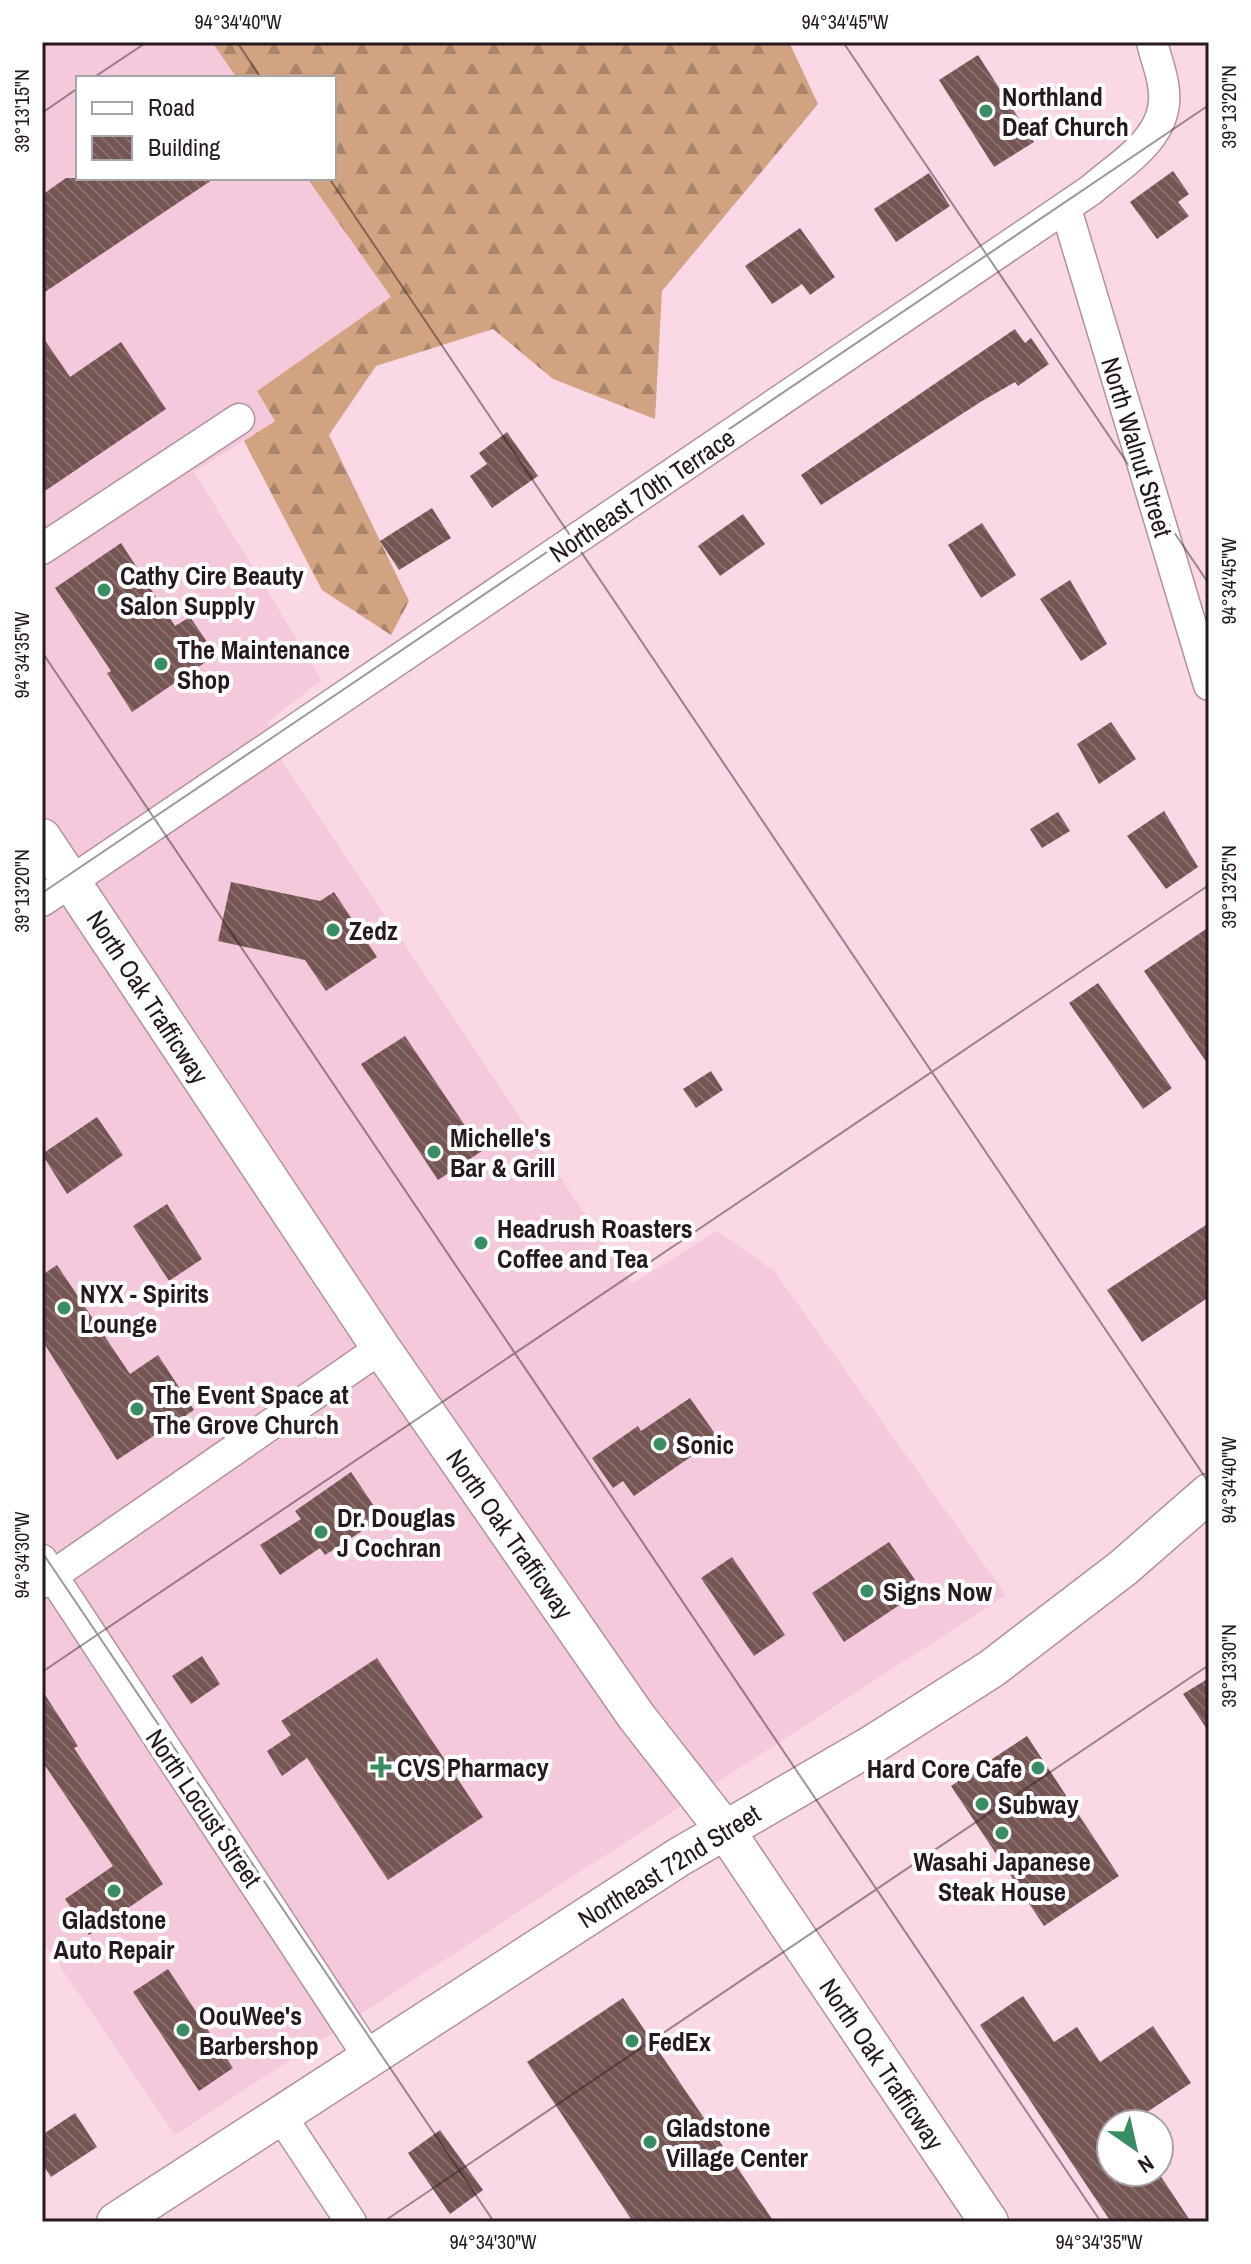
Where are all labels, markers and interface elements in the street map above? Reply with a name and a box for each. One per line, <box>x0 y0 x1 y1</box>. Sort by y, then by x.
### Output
text: 94°34'40"W <box>194 8 282 35</box>
text: 94°34'45"W <box>801 8 889 35</box>
text: 39°13'20"N <box>1215 65 1242 149</box>
text: 39°13'15"N <box>8 69 35 153</box>
legend <box>76 76 336 180</box>
place label: Northland Deaf Church <box>1002 79 1129 144</box>
text: Road <box>148 91 195 123</box>
marker: Northland Deaf Church <box>977 102 995 120</box>
text: Building <box>148 131 220 163</box>
street label: North Walnut Street <box>1093 353 1181 541</box>
street label: Northeast 70th Terrace <box>542 420 742 570</box>
text: 94°34'45"W <box>1215 537 1242 625</box>
place label: Cathy Cire Beauty Salon Supply <box>120 558 304 623</box>
marker: Cathy Cire Beauty Salon Supply <box>95 581 113 599</box>
text: 94°34'35"W <box>8 611 35 699</box>
place label: The Maintenance Shop <box>177 632 350 697</box>
marker: The Maintenance Shop <box>152 655 170 673</box>
text: 39°13'25"N <box>1215 845 1242 929</box>
text: 39°13'20"N <box>8 849 35 933</box>
street label: North Oak Trafficway <box>79 904 217 1091</box>
place label: Zedz <box>349 913 398 948</box>
marker: Zedz <box>324 921 342 939</box>
place label: Michelle's Bar & Grill <box>450 1120 555 1185</box>
marker: Michelle's Bar & Grill <box>425 1143 443 1161</box>
place label: Headrush Roasters Coffee and Tea <box>497 1211 693 1276</box>
marker: Headrush Roasters Coffee and Tea <box>472 1234 490 1252</box>
place label: NYX - Spirits Lounge <box>80 1276 209 1341</box>
marker: NYX - Spirits Lounge <box>55 1299 73 1317</box>
place label: The Event Space at The Grove Church <box>153 1377 349 1442</box>
marker: The Event Space at The Grove Church <box>128 1400 146 1418</box>
place label: Sonic <box>676 1427 734 1462</box>
marker: Sonic <box>651 1435 669 1453</box>
text: 94°34'40"W <box>1215 1436 1242 1524</box>
street label: North Oak Trafficway <box>438 1442 582 1626</box>
place label: Dr. Douglas J Cochran <box>337 1500 455 1565</box>
text: 94°34'30"W <box>8 1511 35 1599</box>
marker: Dr. Douglas J Cochran <box>312 1523 330 1541</box>
place label: Signs Now <box>883 1574 992 1609</box>
marker: Signs Now <box>858 1582 876 1600</box>
text: 39°13'30"N <box>1215 1624 1242 1708</box>
street label: North Locust Street <box>138 1722 270 1894</box>
place label: CVS Pharmacy <box>397 1750 549 1785</box>
place label: Hard Core Cafe <box>867 1751 1022 1786</box>
marker: CVS Pharmacy <box>372 1758 390 1776</box>
marker: Hard Core Cafe <box>1029 1759 1047 1777</box>
place label: Subway <box>998 1787 1079 1822</box>
marker: Subway <box>973 1795 991 1813</box>
street label: Northeast 72nd Street <box>571 1796 767 1936</box>
marker: Wasahi Japanese Steak House <box>993 1824 1011 1842</box>
place label: Wasahi Japanese Steak House <box>914 1844 1090 1909</box>
marker: Gladstone Auto Repair <box>105 1882 123 1900</box>
place label: Gladstone Auto Repair <box>54 1902 175 1967</box>
street label: North Oak Trafficway <box>812 1971 953 2157</box>
place label: OouWee's Barbershop <box>199 1998 319 2063</box>
marker: OouWee's Barbershop <box>174 2021 192 2039</box>
place label: FedEx <box>648 2024 711 2059</box>
marker: FedEx <box>623 2032 641 2050</box>
north arrow <box>1095 2108 1175 2188</box>
place label: Gladstone Village Center <box>666 2110 809 2175</box>
marker: Gladstone Village Center <box>641 2133 659 2151</box>
text: N <box>1132 2149 1160 2181</box>
text: 94°34'30"W <box>449 2228 537 2255</box>
text: 94°34'35"W <box>1055 2228 1143 2255</box>

